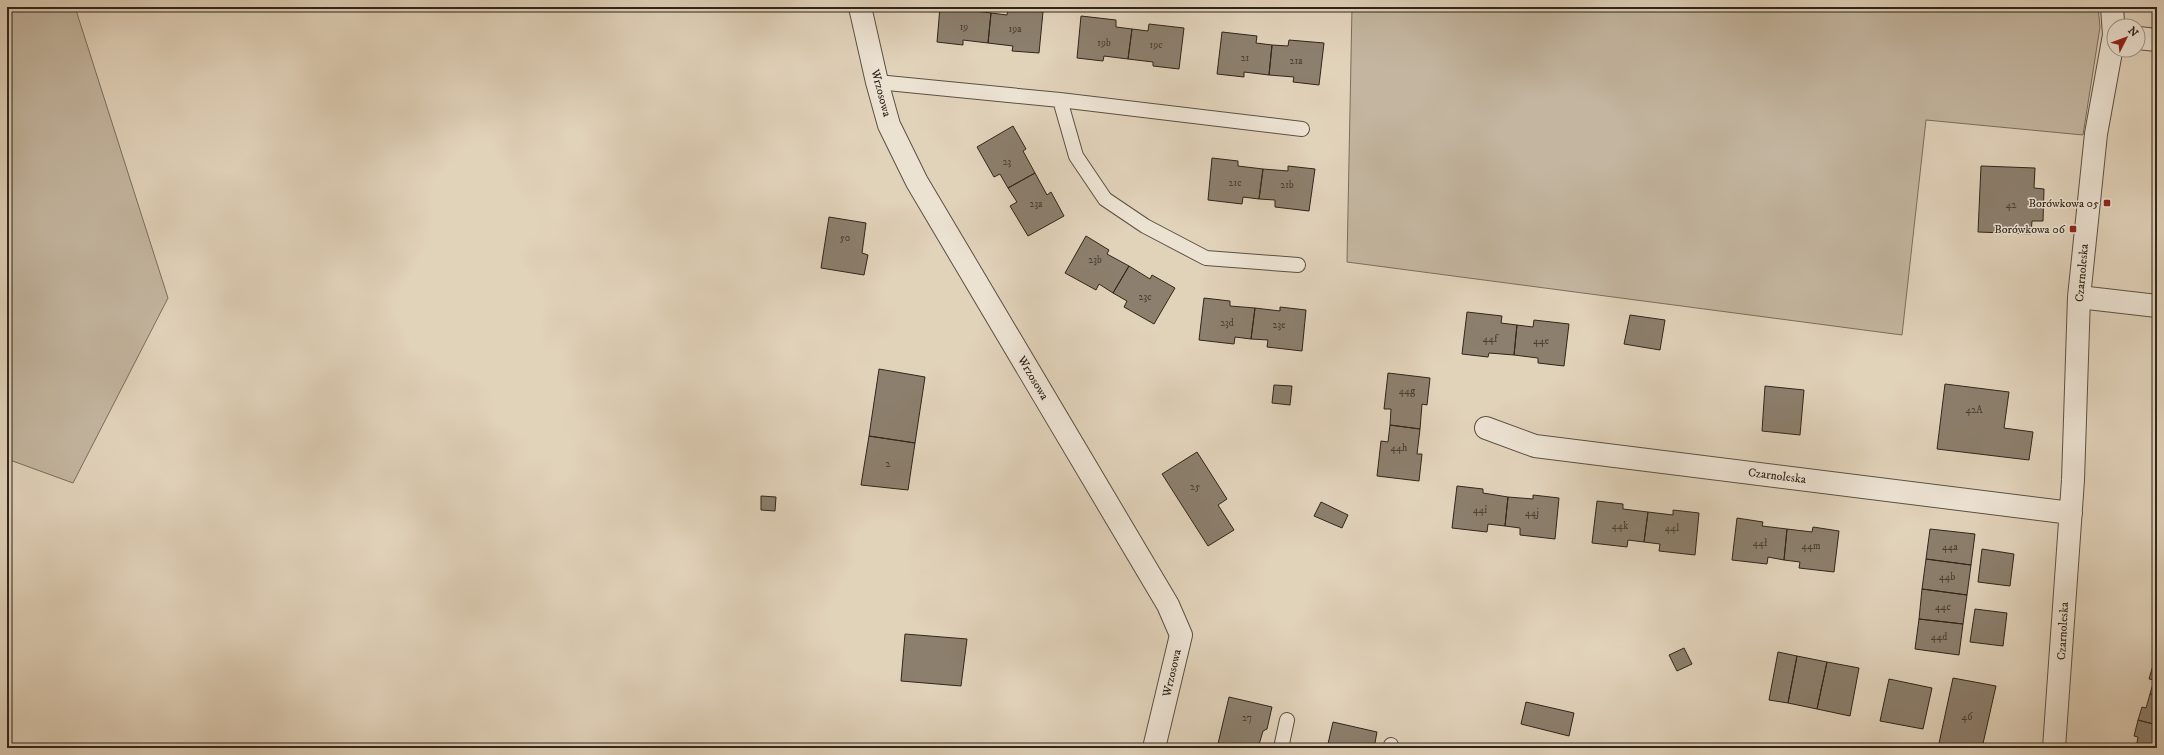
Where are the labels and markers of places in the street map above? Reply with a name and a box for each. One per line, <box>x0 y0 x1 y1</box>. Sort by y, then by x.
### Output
place label: Borówkowa 05 <box>2028 196 2099 211</box>
marker: Borówkowa 05 <box>2102 198 2112 208</box>
place label: Borówkowa 06 <box>1994 222 2066 237</box>
marker: Borówkowa 06 <box>2068 224 2078 234</box>

